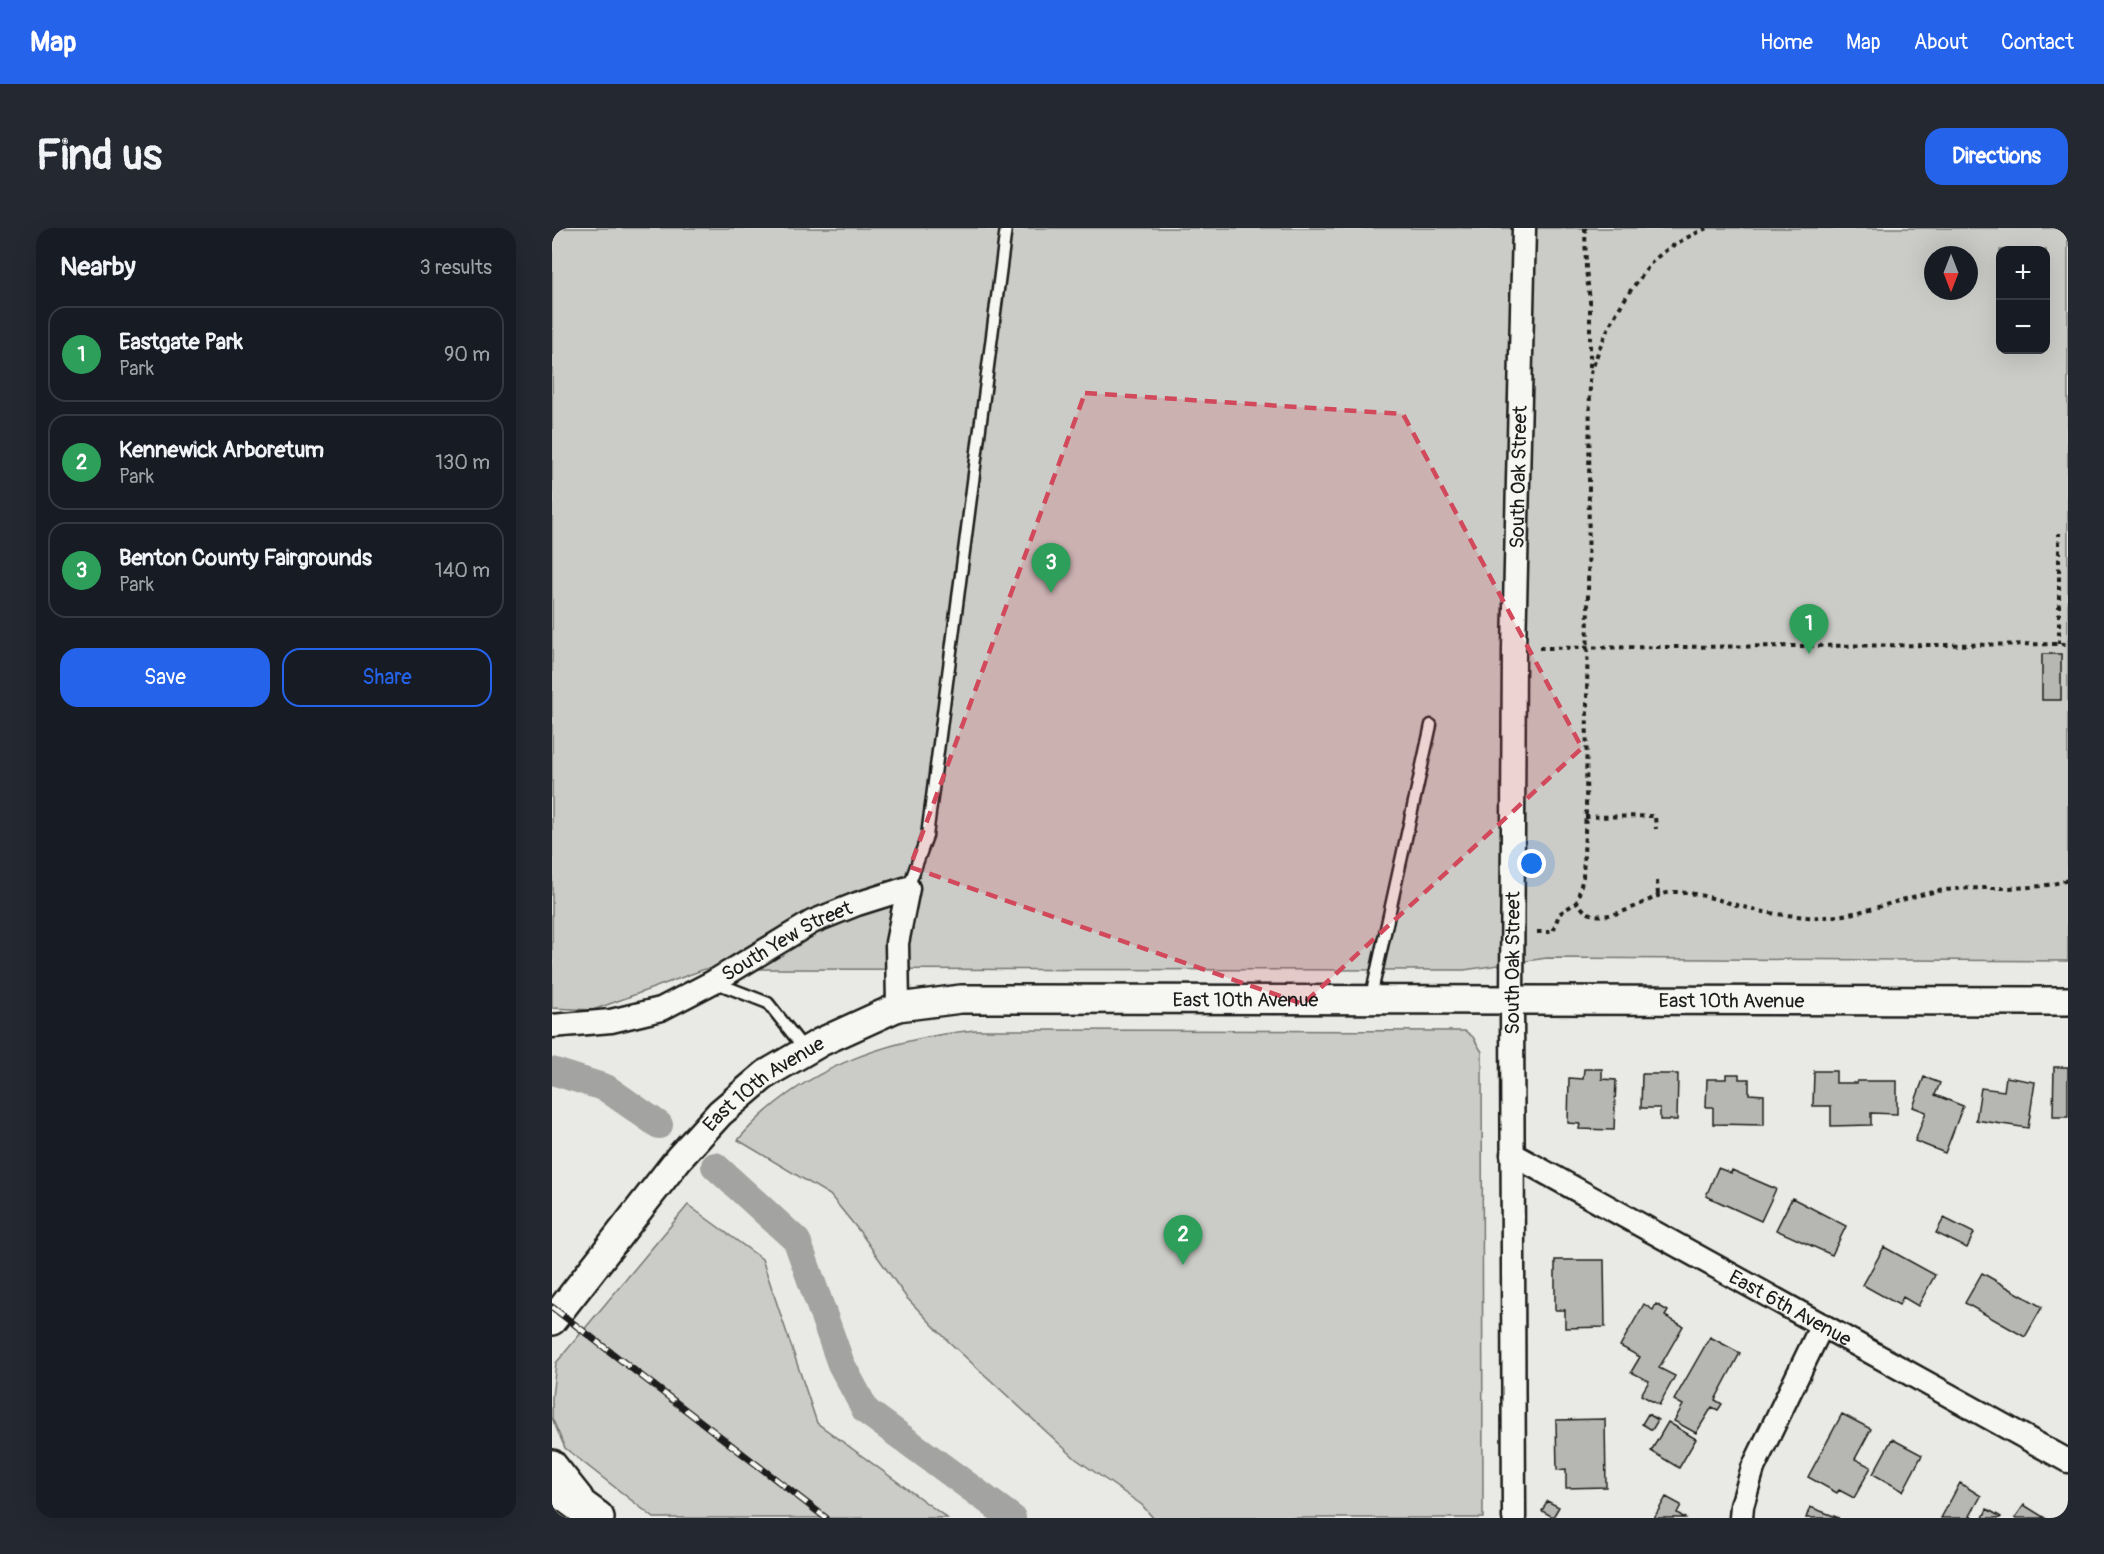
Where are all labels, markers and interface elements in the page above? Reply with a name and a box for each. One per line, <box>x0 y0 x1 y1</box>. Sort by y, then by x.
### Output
text: Map <box>30 25 76 60</box>
text: Home <box>1760 29 1813 56</box>
text: Map <box>1846 29 1881 56</box>
text: About <box>1914 29 1968 56</box>
text: Contact <box>2001 29 2074 56</box>
button: Directions <box>1925 128 2068 185</box>
text: Find us <box>36 130 162 182</box>
north arrow <box>1924 246 1978 300</box>
map controls <box>1996 246 2050 354</box>
button: + <box>1996 246 2050 300</box>
text: Nearby <box>60 251 136 283</box>
text: 3 results <box>420 255 492 280</box>
button: − <box>1996 300 2050 354</box>
text: Eastgate Park <box>119 328 243 356</box>
text: 1 <box>78 342 85 367</box>
text: 90 m <box>444 342 490 367</box>
text: Park <box>119 356 154 381</box>
street label: South Oak Street <box>1504 404 1533 549</box>
text: Kennewick Arboretum <box>119 436 324 464</box>
text: 2 <box>76 450 87 475</box>
text: 130 m <box>435 450 490 475</box>
text: Park <box>119 464 154 489</box>
text: Benton County Fairgrounds <box>119 544 372 572</box>
pin: 3 <box>1032 544 1070 593</box>
text: 3 <box>76 558 87 583</box>
text: 140 m <box>435 558 490 583</box>
text: Park <box>119 572 154 597</box>
pin: 1 <box>1790 604 1828 654</box>
button: Save <box>60 648 270 707</box>
button: Share <box>282 648 492 707</box>
your location <box>1517 849 1546 878</box>
street label: South Oak Street <box>1500 890 1526 1035</box>
street label: South Yew Street <box>717 895 857 987</box>
street label: East 10th Avenue <box>1172 987 1319 1013</box>
street label: East 10th Avenue <box>1658 988 1805 1014</box>
street label: East 10th Avenue <box>697 1031 829 1137</box>
pin: 2 <box>1164 1216 1202 1265</box>
street label: East 6th Avenue <box>1725 1264 1856 1352</box>

